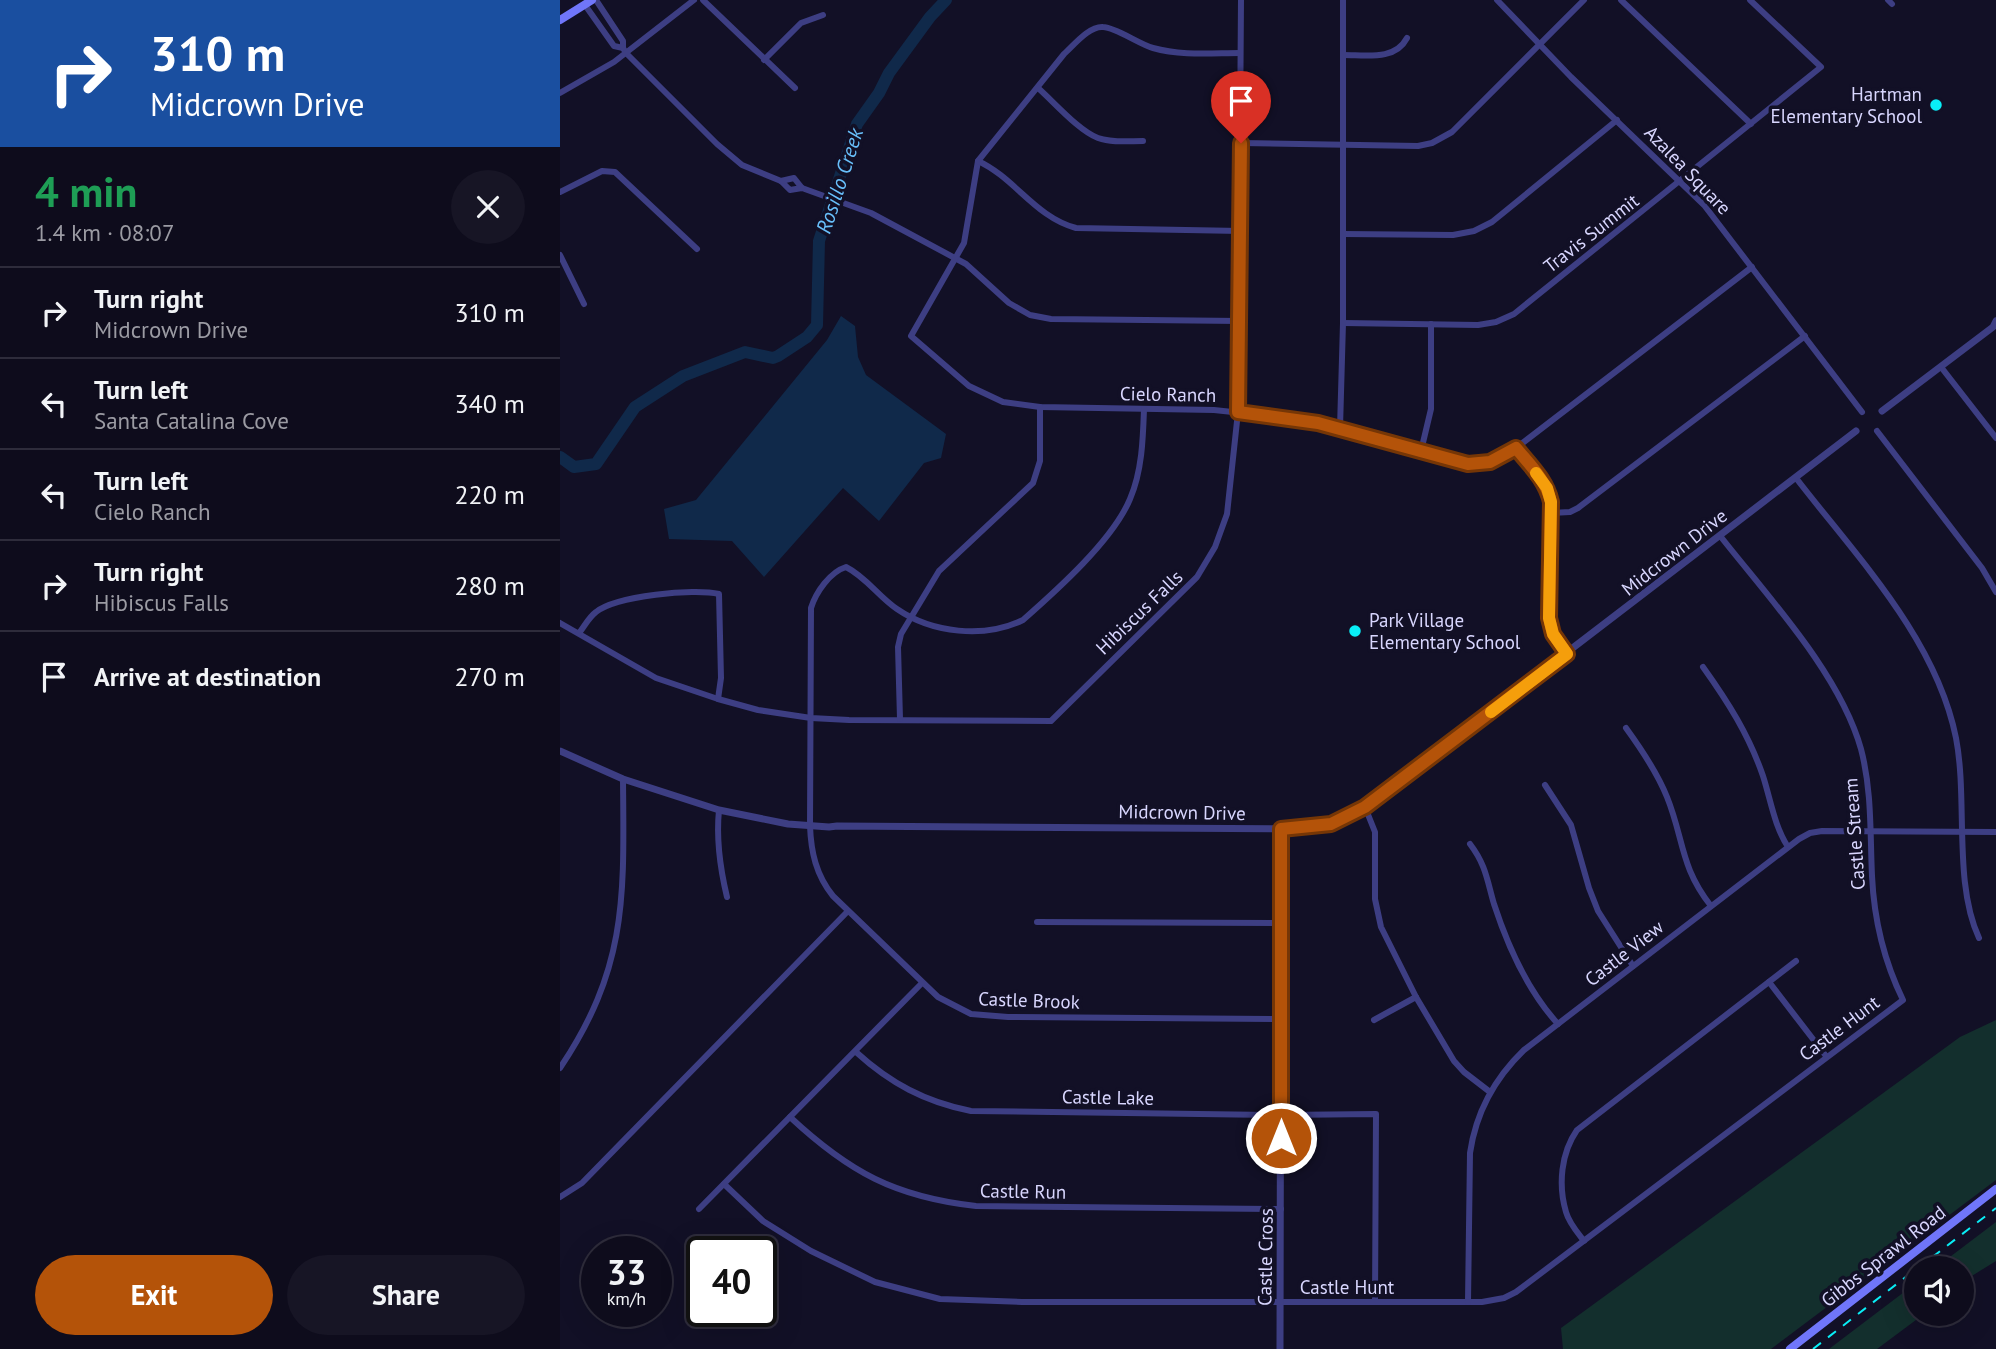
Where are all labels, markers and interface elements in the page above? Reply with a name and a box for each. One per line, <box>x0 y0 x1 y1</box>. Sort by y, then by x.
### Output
text: 310 m <box>150 21 285 85</box>
icon: right <box>35 28 126 119</box>
pin <box>1211 71 1271 143</box>
icon: arrive <box>1222 82 1260 120</box>
place label: Hartman Elementary School <box>1771 82 1922 128</box>
text: Midcrown Drive <box>150 83 365 125</box>
marker: Hartman Elementary School <box>1928 97 1944 113</box>
street label: Azalea Square <box>1640 121 1736 219</box>
water label: Rosillo Creek <box>810 123 870 237</box>
text: 4 min <box>35 164 137 219</box>
button: close <box>451 170 525 244</box>
street label: Travis Summit <box>1539 188 1644 278</box>
text: 1.4 km · 08:07 <box>35 218 174 247</box>
text: Turn right <box>94 282 203 315</box>
icon: right <box>35 294 73 332</box>
text: 310 m <box>454 296 525 329</box>
text: Midcrown Drive <box>94 315 248 344</box>
text: Turn left <box>94 373 188 406</box>
street label: Cielo Ranch <box>1120 381 1216 407</box>
icon: left <box>35 385 73 423</box>
text: 340 m <box>454 387 525 420</box>
text: Santa Catalina Cove <box>94 406 289 435</box>
text: Turn left <box>94 464 188 497</box>
icon: left <box>35 476 73 514</box>
text: 220 m <box>454 478 525 511</box>
text: Cielo Ranch <box>94 497 211 526</box>
street label: Midcrown Drive <box>1616 503 1732 601</box>
text: Turn right <box>94 555 203 588</box>
street label: Hibiscus Falls <box>1091 565 1187 659</box>
icon: right <box>35 567 73 605</box>
text: 280 m <box>454 569 525 602</box>
text: Hibiscus Falls <box>94 588 229 617</box>
place label: Park Village Elementary School <box>1369 608 1521 654</box>
marker: Park Village Elementary School <box>1347 623 1363 639</box>
icon: arrive <box>35 658 73 696</box>
text: Arrive at destination <box>94 660 321 693</box>
text: 270 m <box>454 660 525 693</box>
street label: Castle Stream <box>1838 777 1870 891</box>
street label: Midcrown Drive <box>1118 799 1246 825</box>
street label: Castle View <box>1580 915 1668 991</box>
street label: Castle Brook <box>978 986 1080 1014</box>
street label: Castle Hunt <box>1794 990 1884 1066</box>
street label: Castle Lake <box>1062 1084 1154 1110</box>
position arrow <box>1244 1101 1318 1175</box>
street label: Castle Run <box>980 1178 1066 1204</box>
street label: Gibbs Sprawl Road <box>1816 1200 1950 1312</box>
street label: Castle Cross <box>1252 1208 1278 1306</box>
speed limit sign: 40 <box>686 1236 777 1327</box>
text: 33 <box>607 1249 646 1295</box>
button: Exit <box>35 1255 273 1335</box>
button: Share <box>287 1255 525 1335</box>
map controls <box>1904 1256 1974 1326</box>
button: sound <box>1904 1256 1974 1326</box>
street label: Castle Hunt <box>1300 1275 1395 1299</box>
text: km/h <box>607 1287 646 1310</box>

